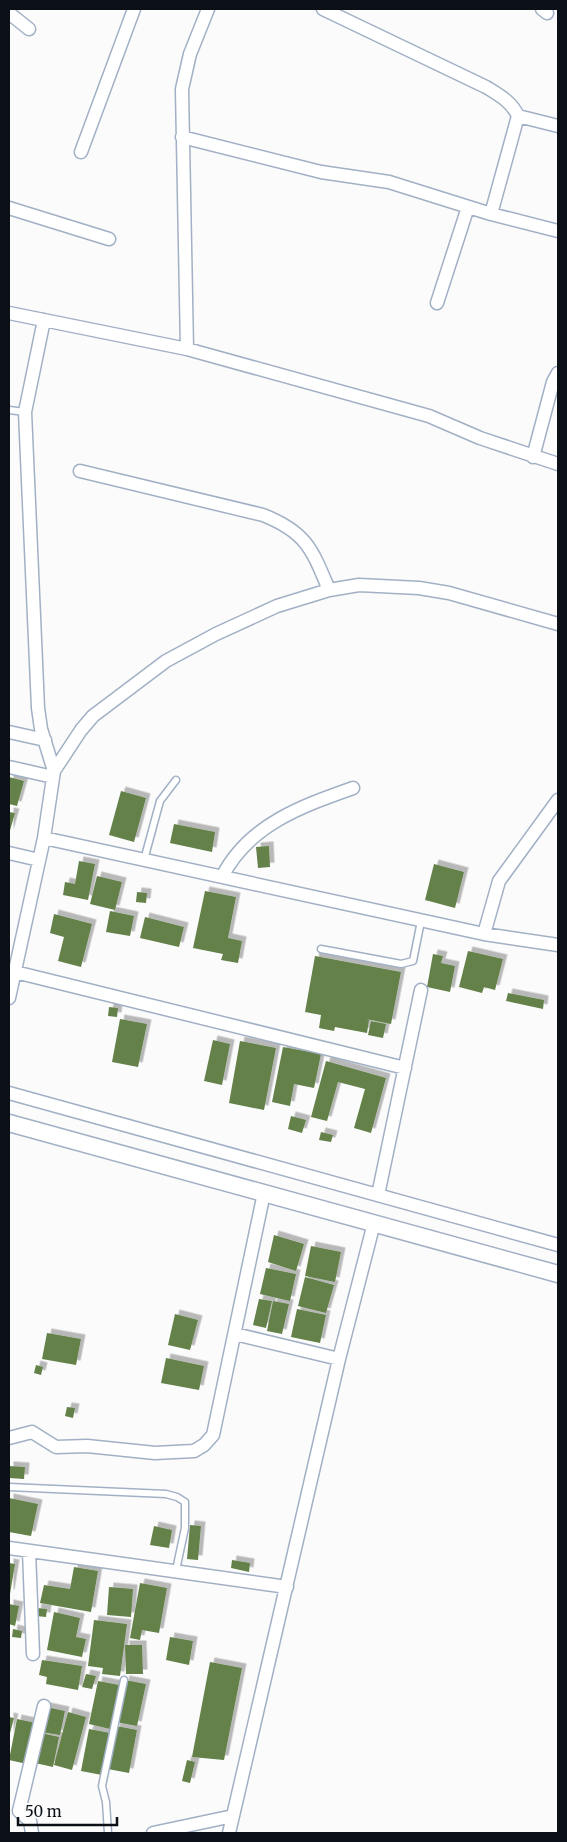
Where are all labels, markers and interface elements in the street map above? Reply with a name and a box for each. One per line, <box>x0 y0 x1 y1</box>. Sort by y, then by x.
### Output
scale bar <box>18 1794 116 1826</box>
text: 50 m <box>25 1802 62 1821</box>

